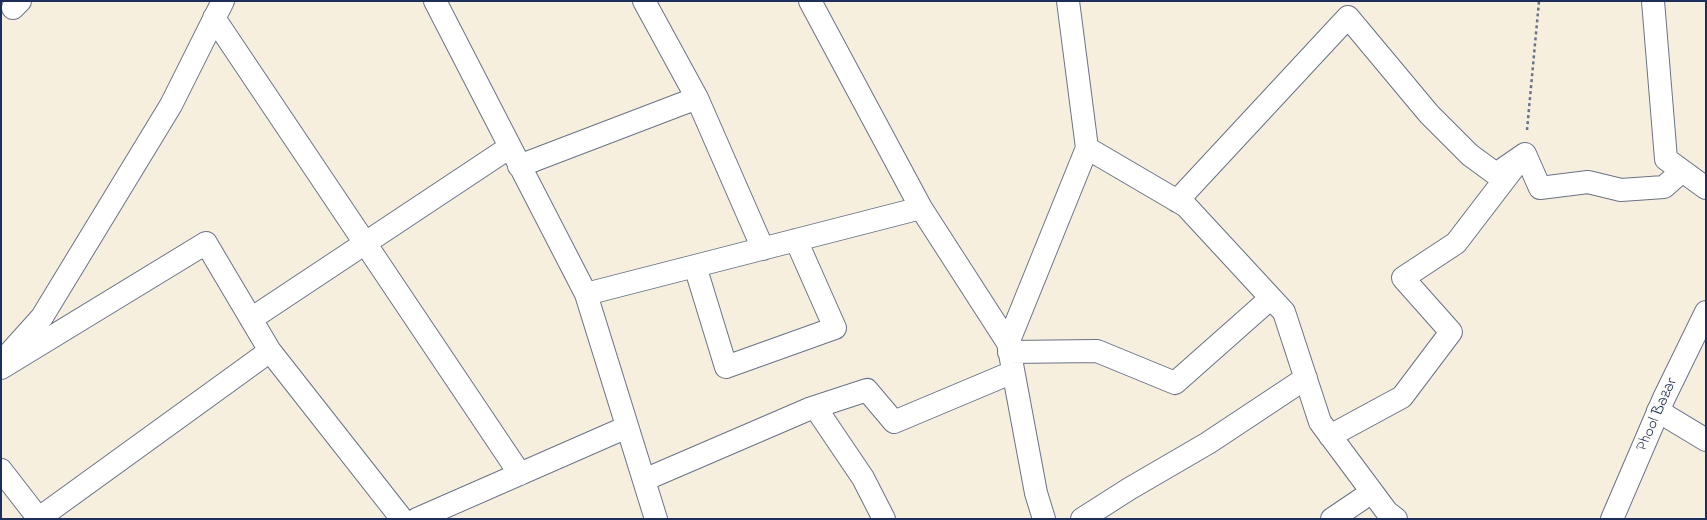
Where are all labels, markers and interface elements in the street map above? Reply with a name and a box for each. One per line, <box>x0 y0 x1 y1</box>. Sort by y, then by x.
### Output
street label: Phool Bazar <box>1633 375 1683 455</box>

